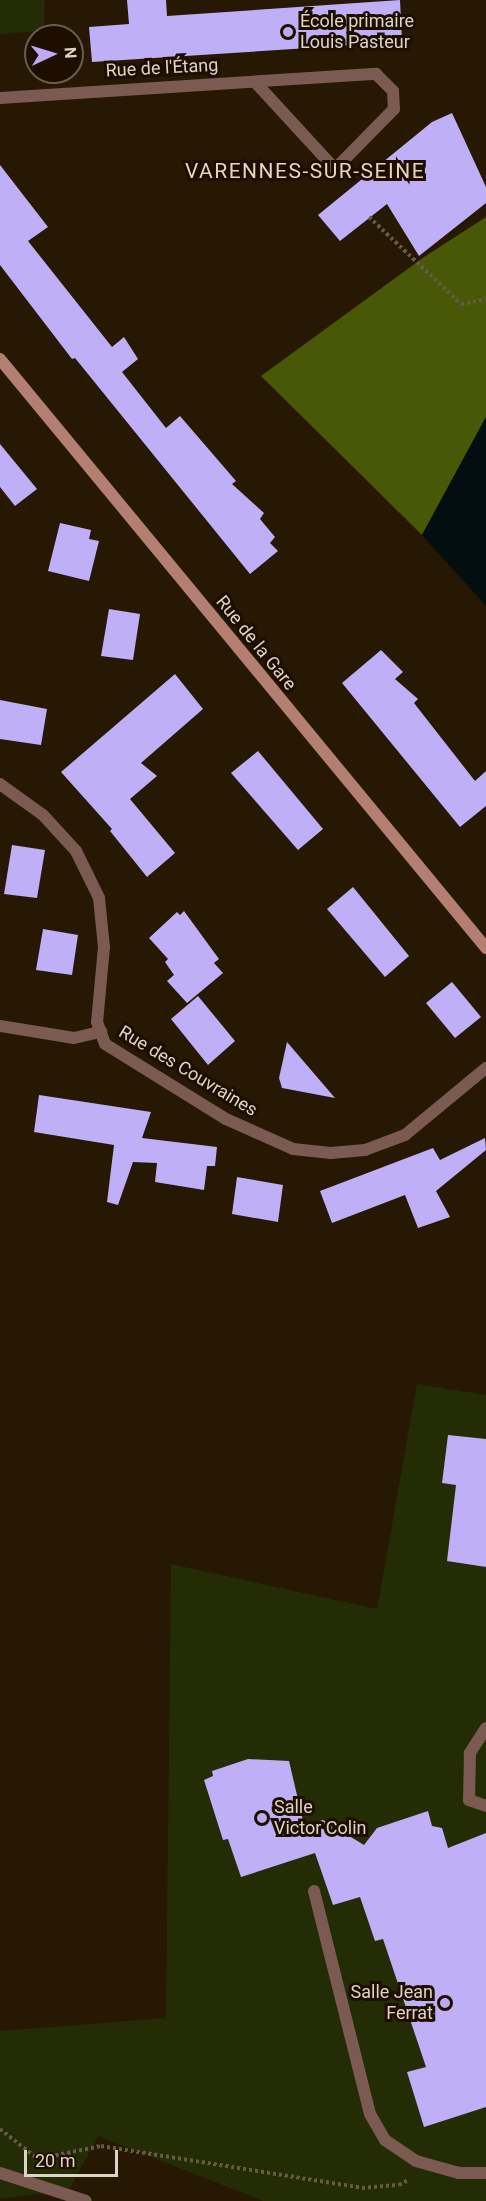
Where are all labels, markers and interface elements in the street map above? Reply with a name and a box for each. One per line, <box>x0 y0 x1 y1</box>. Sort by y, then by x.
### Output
place label: École primaire Louis Pasteur <box>300 11 414 54</box>
north arrow <box>24 24 84 84</box>
marker: École primaire Louis Pasteur <box>281 25 295 39</box>
text: N <box>61 47 80 59</box>
street label: Rue de l'Étang <box>105 54 219 82</box>
district label: VARENNES-SUR-SEINE <box>185 158 425 184</box>
street label: Rue de la Gare <box>211 591 301 695</box>
street label: Rue des Couvraines <box>115 1021 261 1121</box>
place label: Salle Victor Colin <box>274 1797 366 1840</box>
marker: Salle Victor Colin <box>255 1811 269 1825</box>
place label: Salle Jean Ferrat <box>351 1982 433 2024</box>
marker: Salle Jean Ferrat <box>438 1996 452 2010</box>
scale bar <box>27 2138 122 2176</box>
text: 20 m <box>35 2150 75 2171</box>

